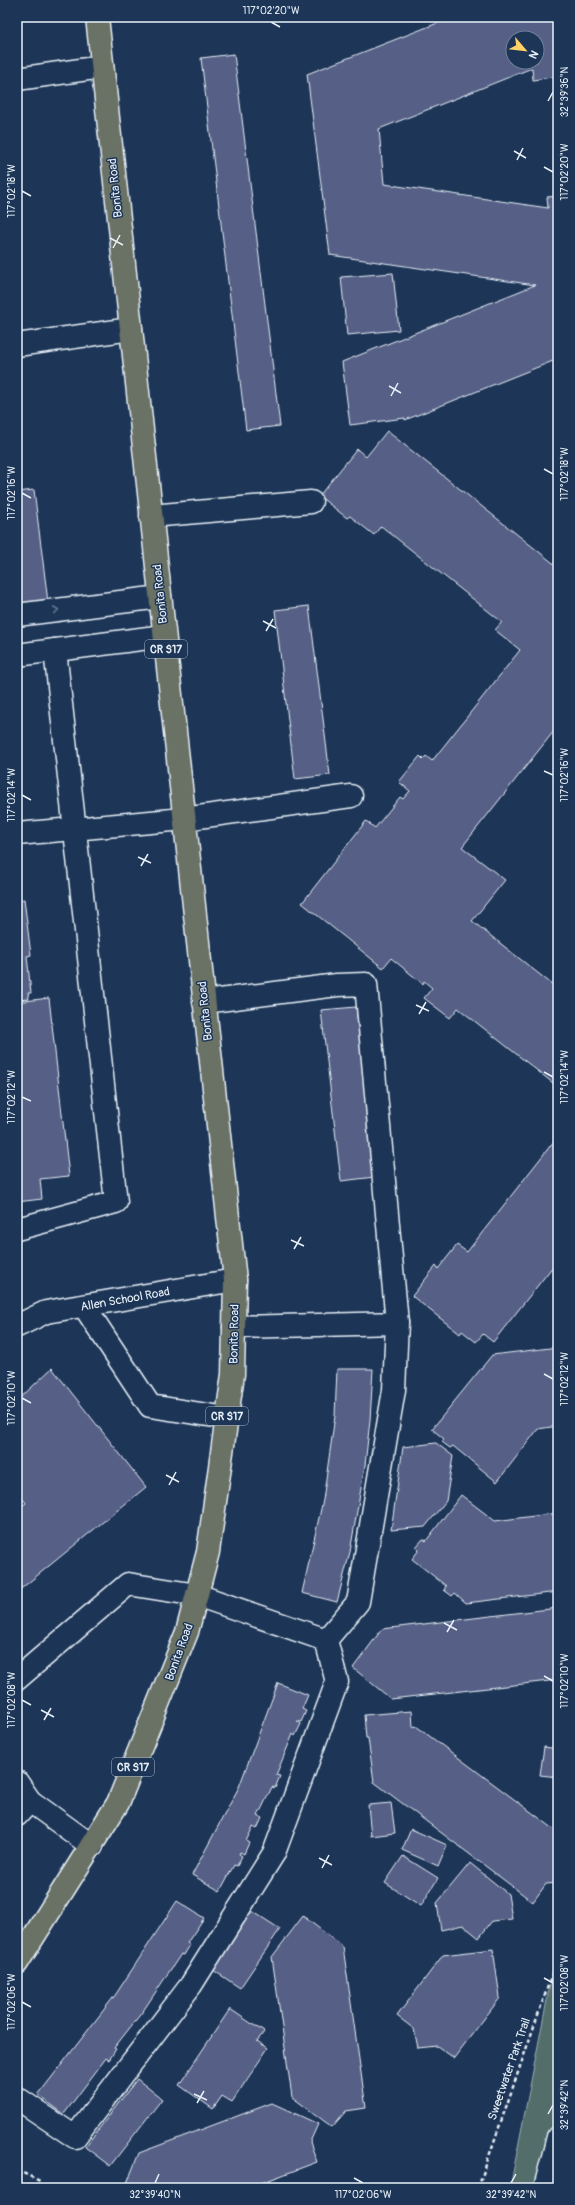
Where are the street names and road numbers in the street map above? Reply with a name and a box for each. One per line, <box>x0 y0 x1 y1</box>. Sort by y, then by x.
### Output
street label: Bonita Road <box>105 157 126 219</box>
street label: Bonita Road <box>150 563 171 625</box>
road number: CR S17 <box>145 640 187 658</box>
street label: Bonita Road <box>195 980 216 1042</box>
street label: Allen School Road <box>79 1284 171 1315</box>
street label: Bonita Road <box>226 1304 243 1364</box>
road number: CR S17 <box>206 1407 248 1425</box>
street label: Bonita Road <box>162 1621 197 1683</box>
road number: CR S17 <box>112 1758 154 1776</box>
street label: Sweetwater Park Trail <box>485 2016 534 2122</box>

